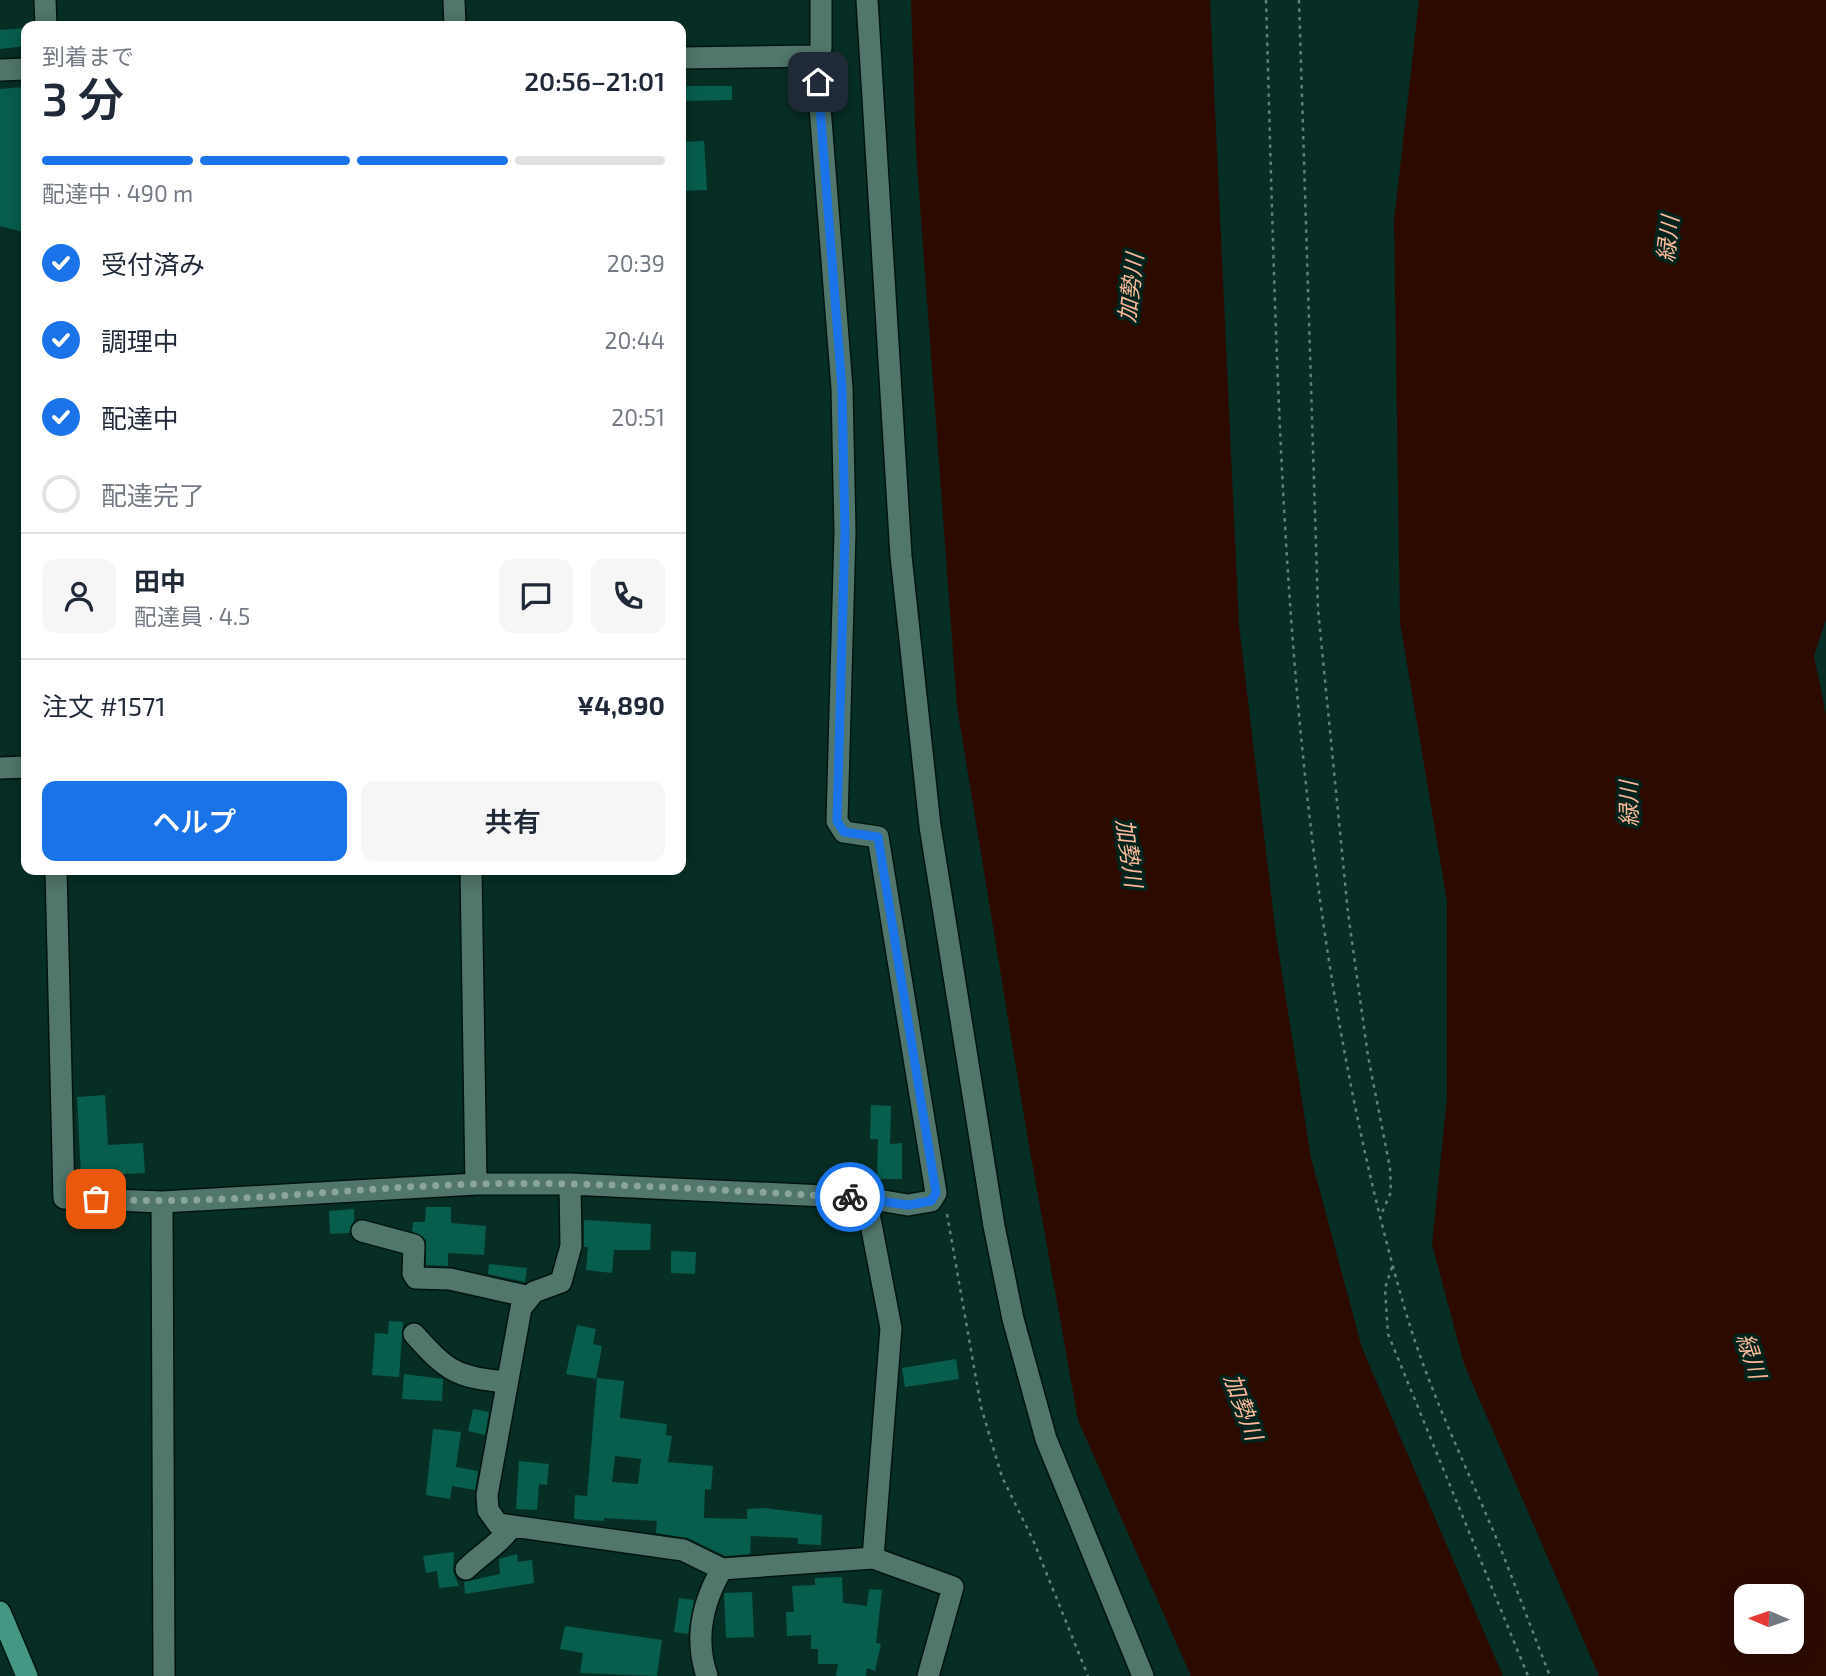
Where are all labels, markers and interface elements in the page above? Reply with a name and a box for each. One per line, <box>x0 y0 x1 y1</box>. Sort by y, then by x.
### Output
text: 到着まで <box>42 42 134 70</box>
pin <box>788 52 848 112</box>
icon: home <box>799 63 837 101</box>
text: 20:56–21:01 <box>524 65 665 96</box>
text: 3 分 <box>42 70 124 125</box>
text: 配達中 · 490 m <box>42 179 193 207</box>
water label: 緑川 <box>1651 212 1684 263</box>
icon: check <box>42 244 80 282</box>
text: 受付済み <box>101 248 205 279</box>
text: 20:39 <box>607 249 665 277</box>
water label: 加勢川 <box>1112 249 1148 324</box>
icon: check <box>42 321 80 359</box>
text: 調理中 <box>101 325 179 356</box>
text: 20:44 <box>604 326 665 354</box>
icon: check <box>42 398 80 436</box>
text: 配達中 <box>101 402 179 433</box>
text: 20:51 <box>611 403 665 431</box>
text: 配達完了 <box>101 479 205 510</box>
button: person <box>42 559 116 633</box>
button: chat <box>499 559 573 633</box>
button: phone <box>591 559 665 633</box>
text: 田中 <box>134 565 186 596</box>
text: 配達員 · 4.5 <box>134 602 250 630</box>
text: ¥4,890 <box>577 689 665 720</box>
text: 注文 #1571 <box>42 690 166 721</box>
water label: 緑川 <box>1614 778 1642 827</box>
button: ヘルプ <box>42 781 347 861</box>
button: 共有 <box>361 781 665 861</box>
water label: 加勢川 <box>1111 817 1149 892</box>
courier <box>815 1162 885 1232</box>
pin <box>66 1169 126 1229</box>
icon: bike <box>831 1178 869 1216</box>
icon: bag <box>77 1180 115 1218</box>
water label: 緑川 <box>1732 1329 1773 1385</box>
water label: 加勢川 <box>1219 1369 1270 1447</box>
north arrow <box>1734 1584 1804 1654</box>
map controls <box>1734 1584 1804 1654</box>

